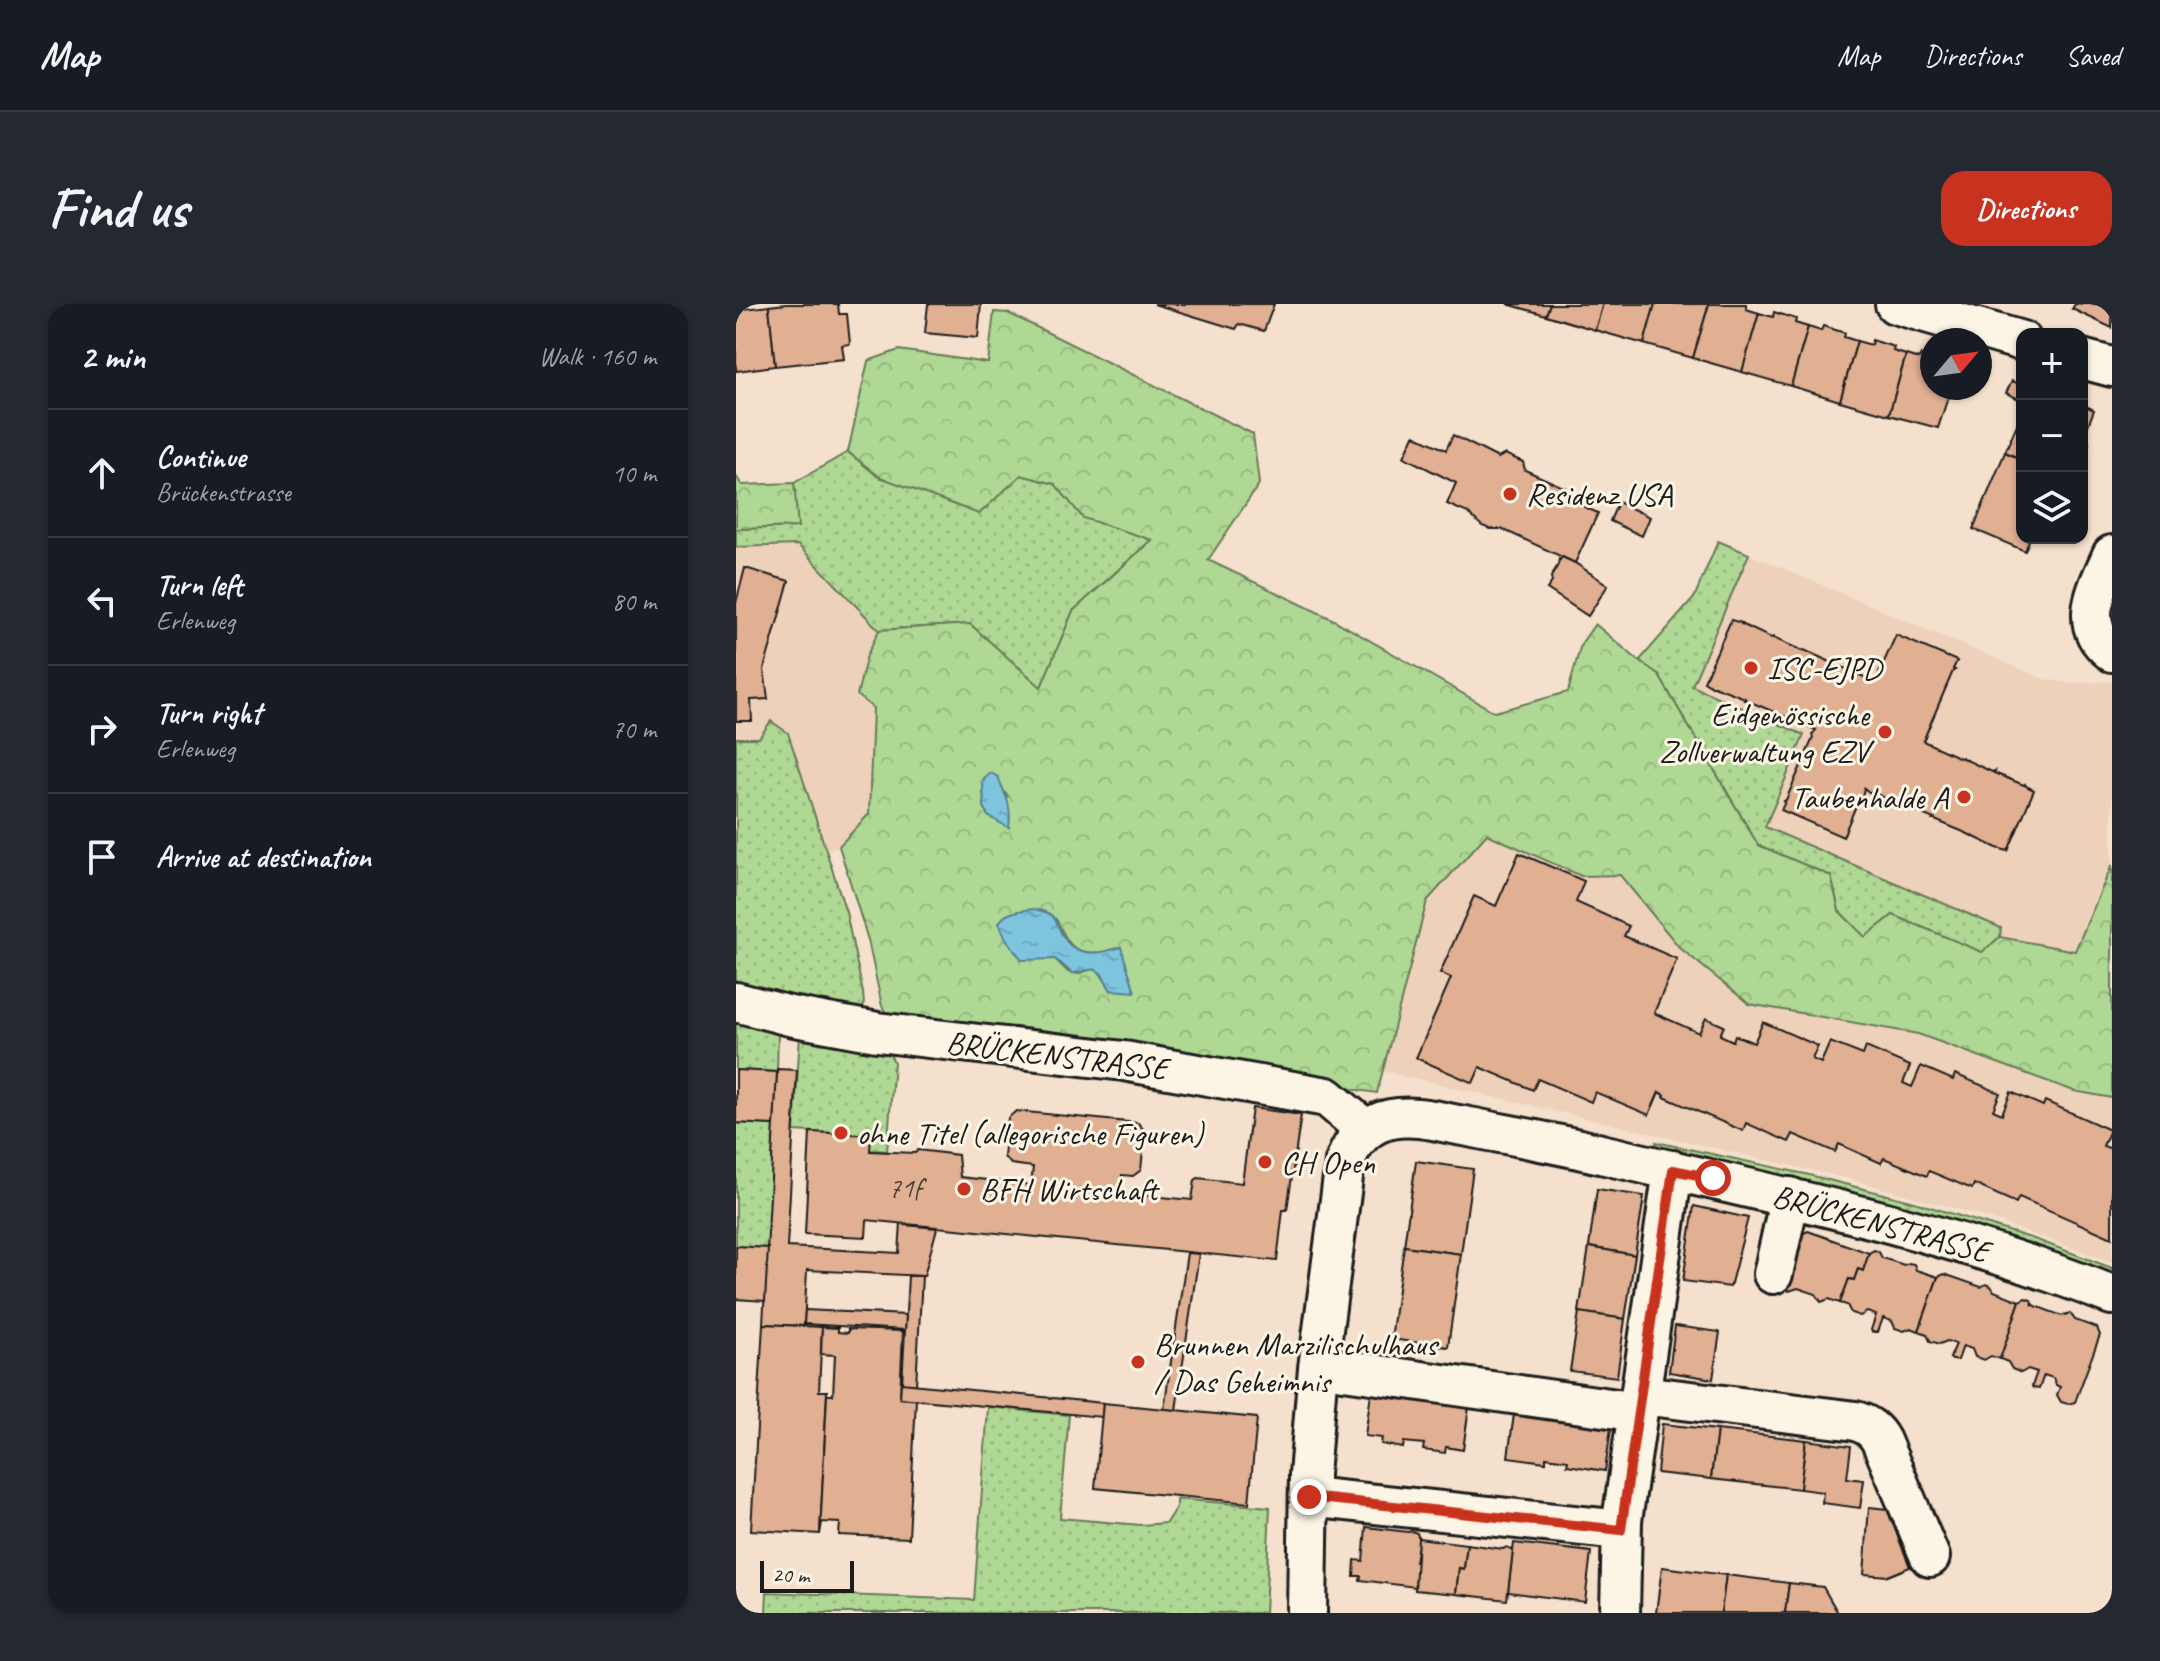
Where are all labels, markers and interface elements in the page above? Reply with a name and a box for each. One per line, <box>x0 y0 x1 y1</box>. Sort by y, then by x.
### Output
text: Map <box>40 32 99 79</box>
text: Map <box>1837 38 1880 73</box>
text: Directions <box>1924 38 2022 73</box>
text: Saved <box>2066 38 2120 73</box>
button: Directions <box>1941 171 2112 246</box>
text: Find us <box>48 173 188 244</box>
north arrow <box>1920 328 1992 400</box>
map controls <box>2016 328 2088 544</box>
button: + <box>2016 328 2088 400</box>
text: 2 min <box>80 335 145 378</box>
text: Walk · 160 m <box>539 340 656 373</box>
button: − <box>2016 400 2088 472</box>
text: Continue <box>156 438 246 476</box>
icon: ahead <box>80 451 124 495</box>
text: 10 m <box>612 457 656 490</box>
button: layers <box>2016 472 2088 544</box>
place label: Residenz USA <box>1526 474 1673 515</box>
text: Brückenstrasse <box>156 476 291 509</box>
marker: Residenz USA <box>1501 485 1519 503</box>
text: Turn left <box>156 566 243 604</box>
icon: left <box>80 579 124 623</box>
text: 80 m <box>612 585 656 618</box>
text: Erlenweg <box>156 604 235 637</box>
place label: ISC-EJPD <box>1767 648 1884 689</box>
marker: ISC-EJPD <box>1742 659 1760 677</box>
text: Turn right <box>156 694 261 732</box>
place label: Eidgenössische Zollverwaltung EZV <box>1659 694 1875 772</box>
icon: right <box>80 707 124 751</box>
text: 70 m <box>612 713 656 746</box>
marker: Eidgenössische Zollverwaltung EZV <box>1876 723 1894 741</box>
text: Erlenweg <box>156 732 235 765</box>
place label: Taubenhalde A <box>1791 777 1950 818</box>
marker: Taubenhalde A <box>1955 788 1973 806</box>
icon: arrive <box>80 835 124 879</box>
text: Arrive at destination <box>156 838 371 876</box>
street label: BRÜCKENSTRASSE <box>944 1022 1174 1090</box>
place label: ohne Titel (allegorische Figuren) <box>857 1113 1205 1154</box>
marker: ohne Titel (allegorische Figuren) <box>832 1124 850 1142</box>
place label: CH Open <box>1281 1142 1376 1183</box>
marker: CH Open <box>1256 1153 1274 1171</box>
route start <box>1695 1160 1731 1196</box>
place label: BFH Wirtschaft <box>980 1169 1161 1210</box>
house number: 71f <box>888 1170 928 1205</box>
street label: BRÜCKENSTRASSE <box>1768 1175 1998 1273</box>
marker: BFH Wirtschaft <box>955 1180 973 1198</box>
place label: Brunnen Marzilischulhaus / Das Geheimnis <box>1154 1324 1440 1402</box>
marker: Brunnen Marzilischulhaus / Das Geheimnis <box>1129 1353 1147 1371</box>
route end <box>1291 1479 1327 1515</box>
scale bar <box>760 1557 854 1593</box>
text: 20 m <box>772 1561 809 1589</box>

